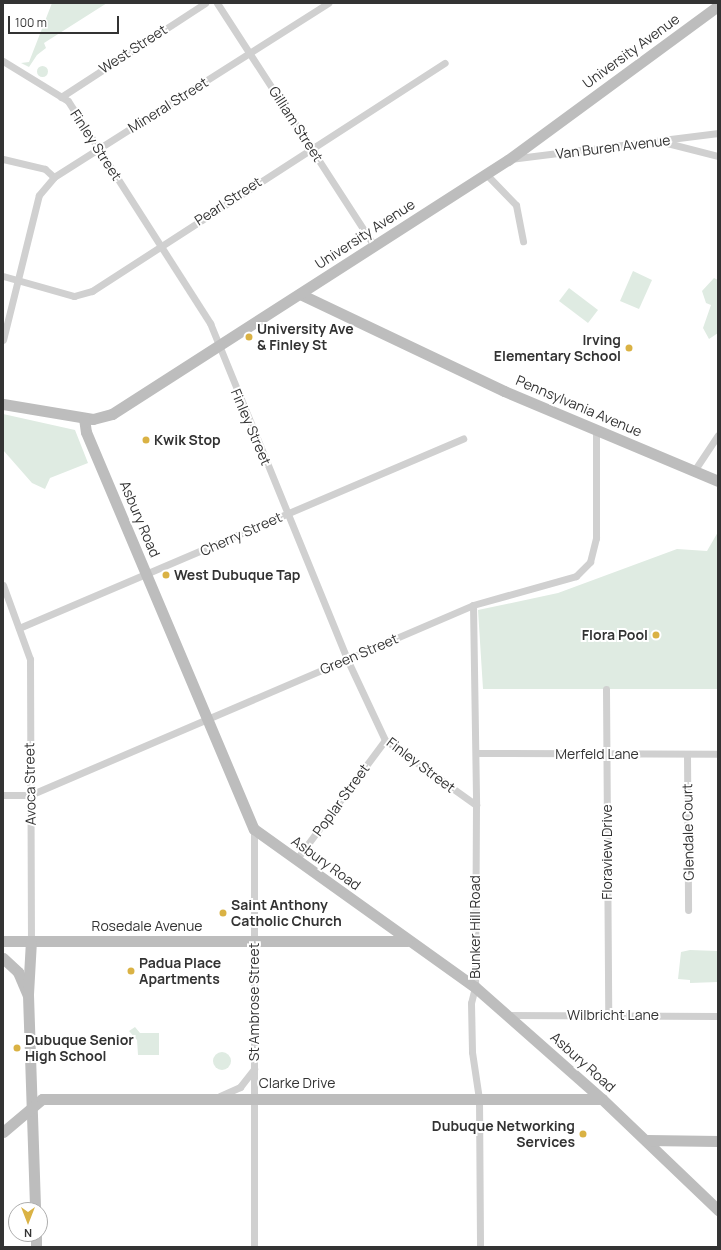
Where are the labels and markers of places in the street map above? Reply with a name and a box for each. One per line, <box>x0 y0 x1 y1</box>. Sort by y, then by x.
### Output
place label: University Ave & Finley St <box>257 321 354 354</box>
marker: University Ave & Finley St <box>244 332 254 342</box>
place label: Irving Elementary School <box>494 332 621 364</box>
marker: Irving Elementary School <box>624 343 634 353</box>
place label: Kwik Stop <box>154 432 221 448</box>
marker: Kwik Stop <box>141 435 151 445</box>
place label: West Dubuque Tap <box>174 567 300 583</box>
marker: West Dubuque Tap <box>161 570 171 580</box>
place label: Flora Pool <box>582 627 648 643</box>
marker: Flora Pool <box>651 630 661 640</box>
place label: Saint Anthony Catholic Church <box>231 897 342 930</box>
marker: Saint Anthony Catholic Church <box>218 908 228 918</box>
place label: Padua Place Apartments <box>139 955 221 988</box>
marker: Padua Place Apartments <box>126 966 136 976</box>
place label: Dubuque Senior High School <box>25 1032 134 1064</box>
marker: Dubuque Senior High School <box>12 1043 22 1053</box>
place label: Dubuque Networking Services <box>432 1118 575 1150</box>
marker: Dubuque Networking Services <box>578 1129 588 1139</box>

